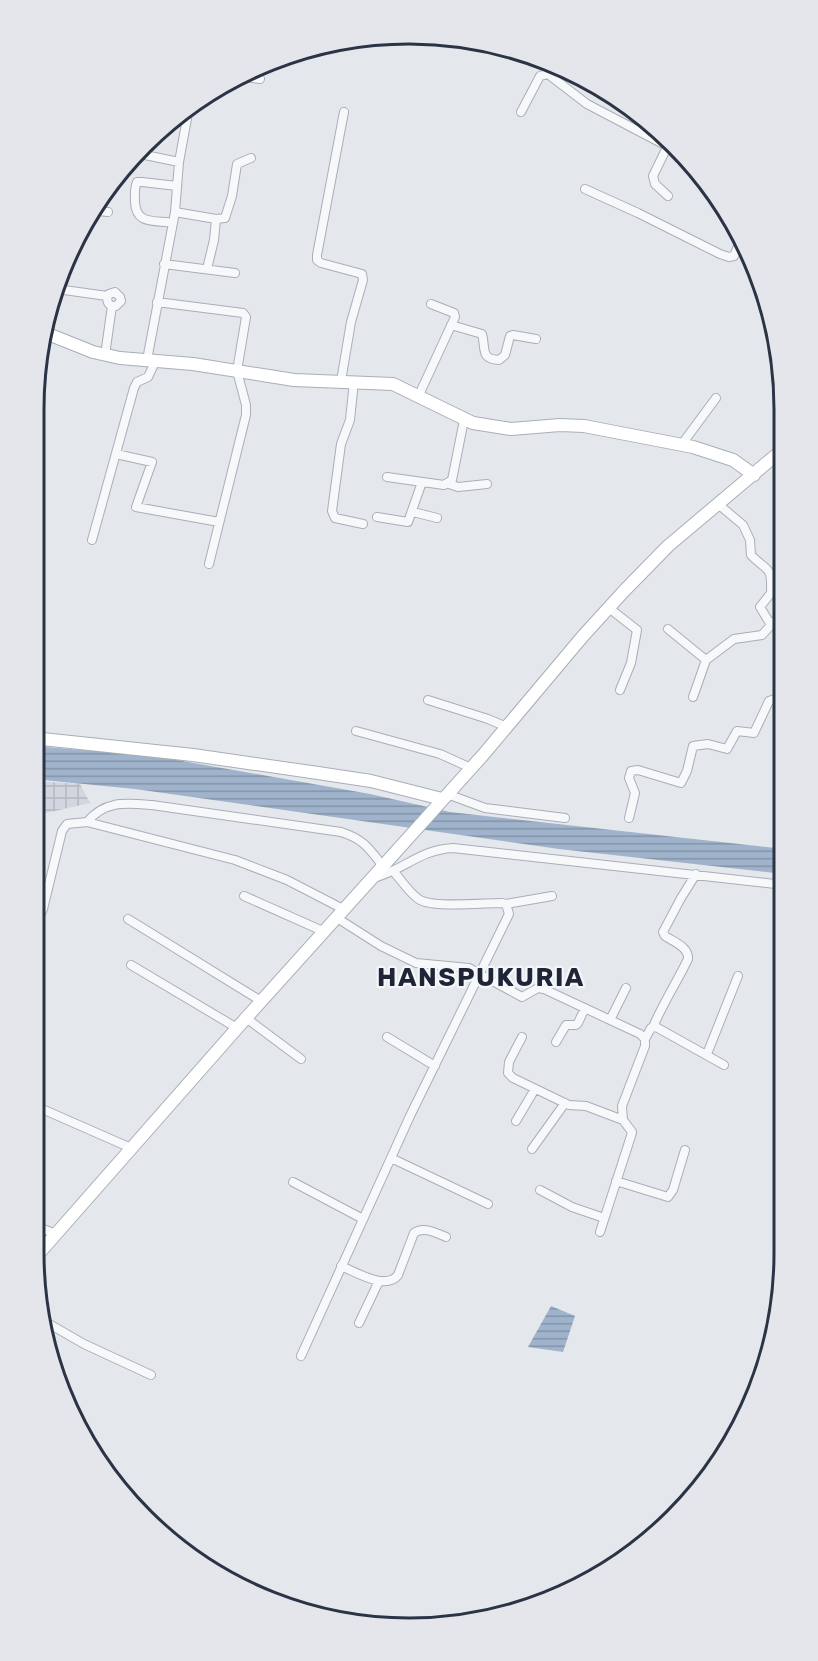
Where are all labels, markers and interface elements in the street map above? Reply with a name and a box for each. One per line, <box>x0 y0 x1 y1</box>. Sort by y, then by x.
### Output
district label: HANSPUKURIA <box>377 962 585 993</box>

